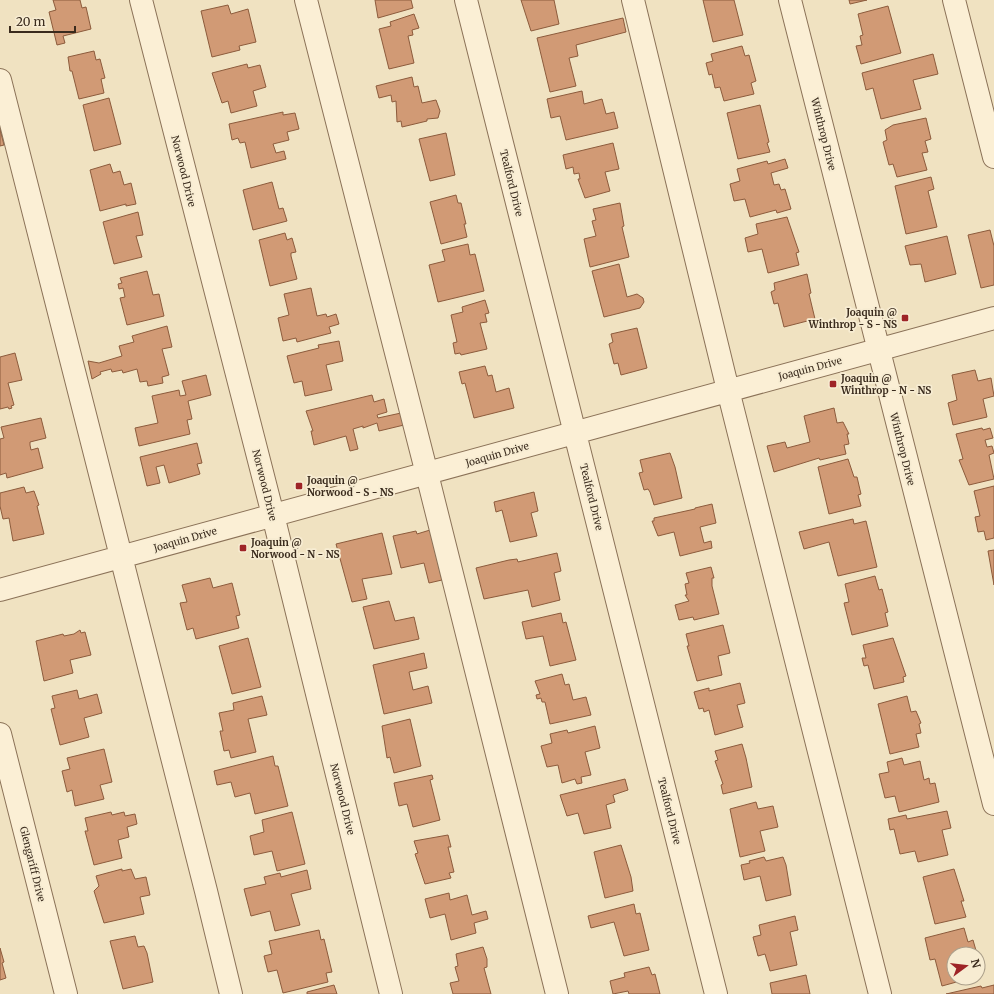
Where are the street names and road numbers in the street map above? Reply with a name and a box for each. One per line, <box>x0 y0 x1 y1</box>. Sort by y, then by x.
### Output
street label: Winthrop Drive <box>808 95 839 172</box>
street label: Norwood Drive <box>168 134 199 208</box>
street label: Tealford Drive <box>497 148 526 218</box>
street label: Joaquin Drive <box>776 354 843 383</box>
street label: Winthrop Drive <box>887 410 918 487</box>
street label: Joaquin Drive <box>463 439 530 470</box>
street label: Norwood Drive <box>249 448 280 522</box>
street label: Tealford Drive <box>577 462 606 532</box>
street label: Joaquin Drive <box>151 524 218 555</box>
street label: Norwood Drive <box>327 762 358 836</box>
street label: Tealford Drive <box>655 776 684 846</box>
street label: Glengariff Drive <box>17 825 48 903</box>

